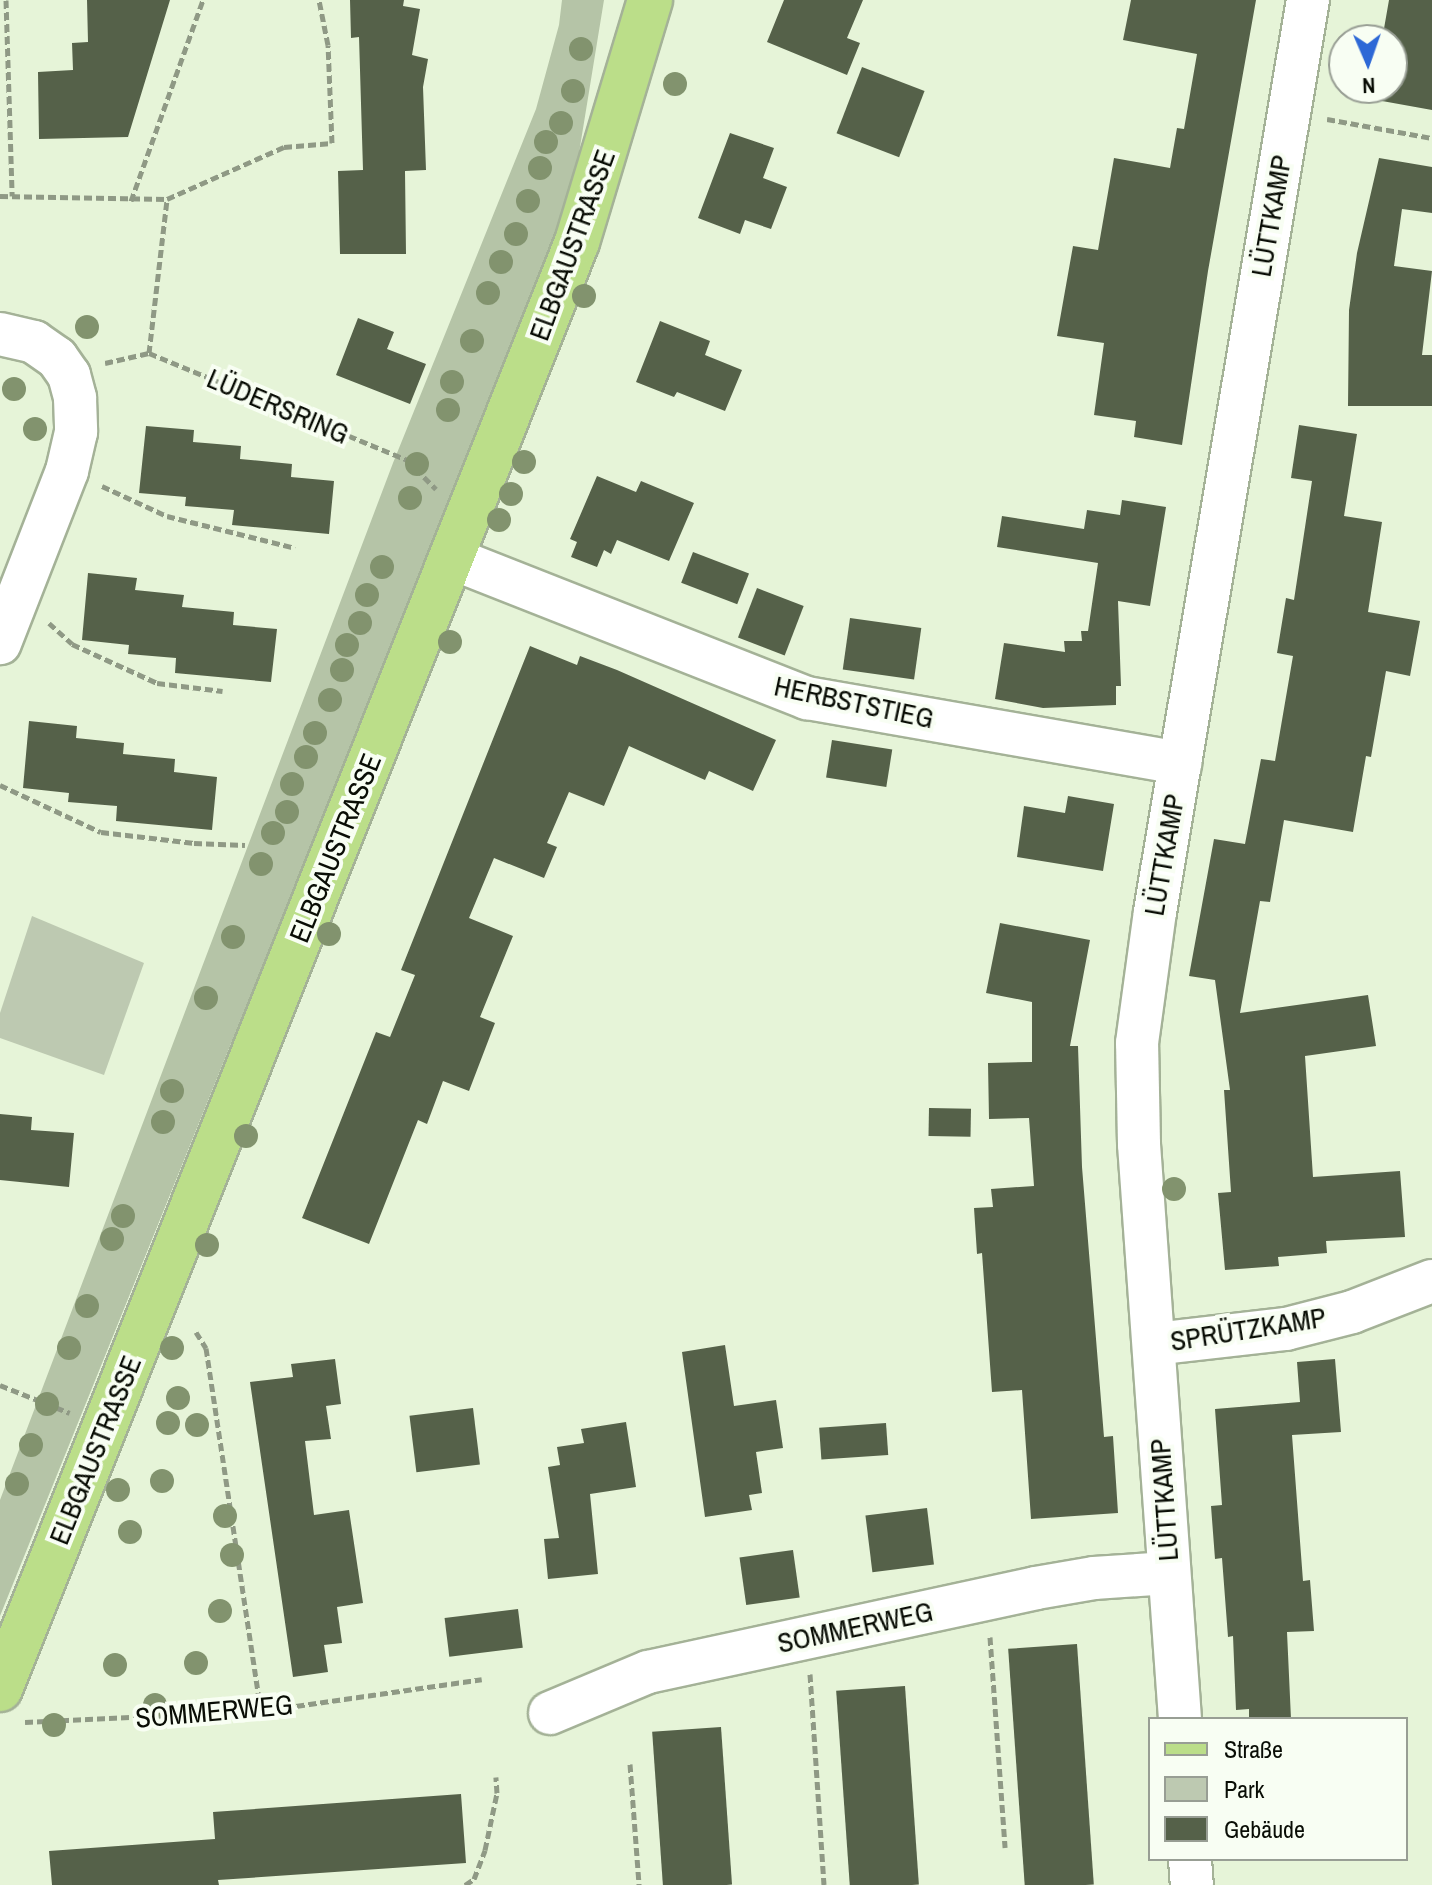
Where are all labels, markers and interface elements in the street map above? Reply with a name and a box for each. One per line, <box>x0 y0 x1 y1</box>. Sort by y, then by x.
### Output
north arrow <box>1328 24 1408 104</box>
text: N <box>1362 71 1376 101</box>
street label: ELBGAUSTRASSE <box>522 145 622 345</box>
street label: LÜTTKAMP <box>1244 153 1298 279</box>
street label: LÜDERSRING <box>202 361 354 451</box>
street label: HERBSTSTIEG <box>771 669 937 735</box>
street label: ELBGAUSTRASSE <box>282 749 388 947</box>
street label: LÜTTKAMP <box>1137 792 1191 918</box>
street label: SPRÜTZKAMP <box>1168 1300 1328 1358</box>
street label: ELBGAUSTRASSE <box>42 1351 148 1549</box>
street label: LÜTTKAMP <box>1143 1438 1185 1562</box>
street label: SOMMERWEG <box>774 1594 936 1660</box>
street label: SOMMERWEG <box>134 1687 294 1735</box>
legend <box>1148 1717 1408 1861</box>
text: Straße <box>1224 1733 1283 1765</box>
text: Park <box>1224 1773 1264 1805</box>
text: Gebäude <box>1224 1813 1305 1845</box>

